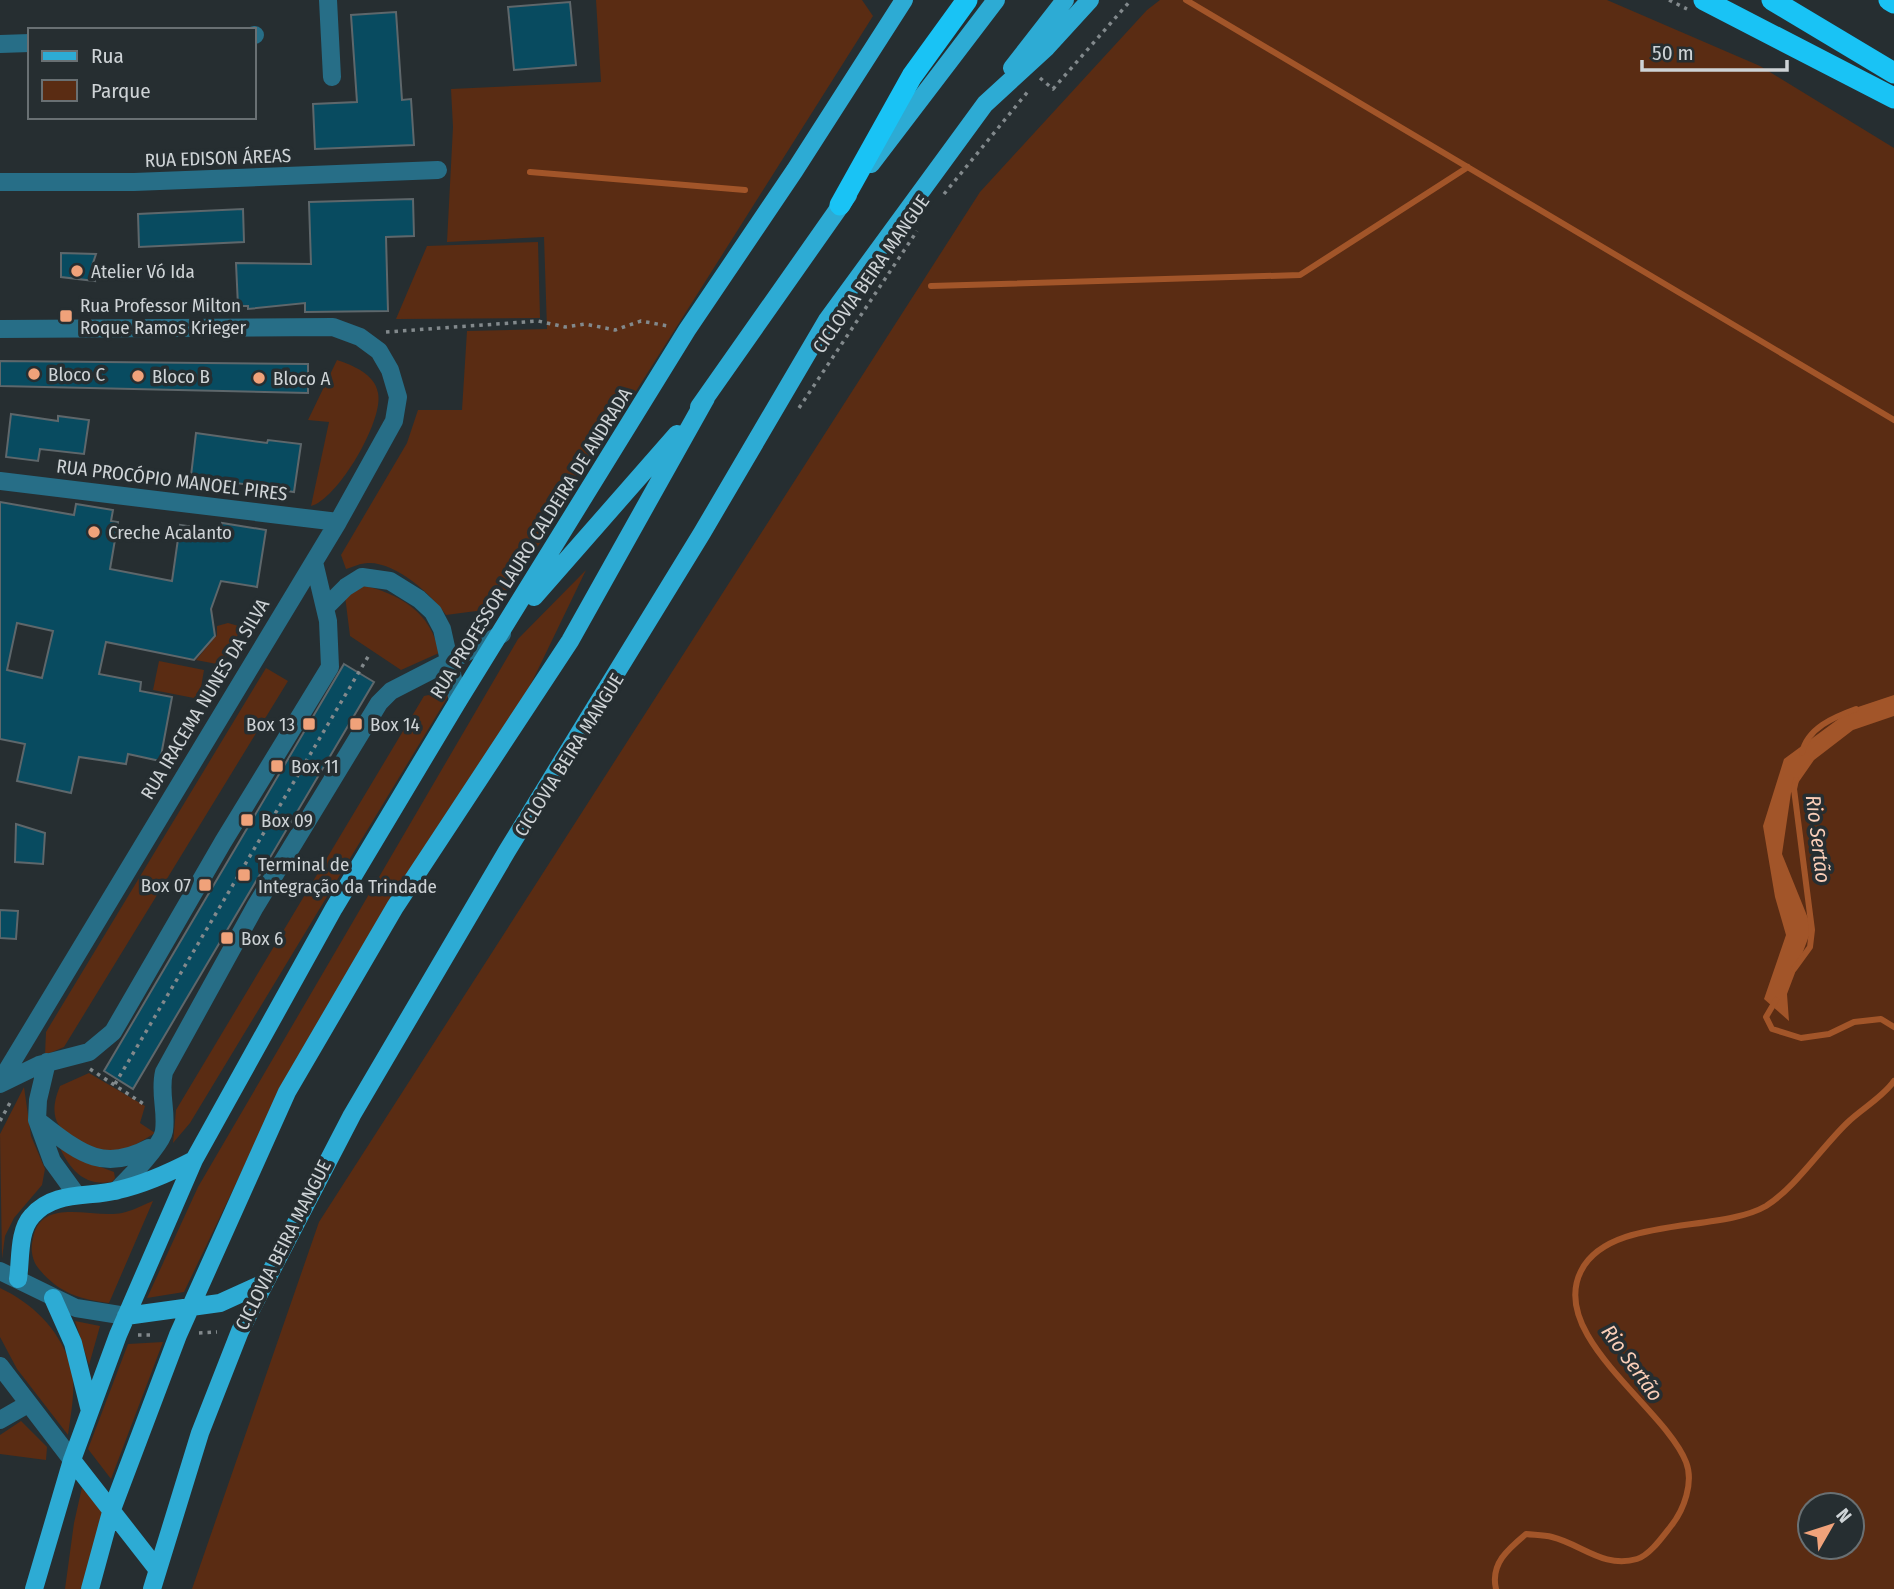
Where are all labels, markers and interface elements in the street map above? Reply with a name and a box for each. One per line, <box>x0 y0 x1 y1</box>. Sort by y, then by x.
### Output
legend <box>28 28 256 119</box>
scale bar <box>1642 28 1787 72</box>
text: 50 m <box>1652 40 1694 66</box>
text: Rua <box>91 43 124 69</box>
text: Parque <box>91 78 151 104</box>
street label: RUA EDISON ÁREAS <box>144 144 292 172</box>
street label: CICLOVIA BEIRA MANGUE <box>808 190 934 358</box>
place label: Atelier Vó Ida <box>91 260 195 283</box>
marker: Atelier Vó Ida <box>69 263 85 279</box>
place label: Rua Professor Milton Roque Ramos Krieger <box>80 294 247 339</box>
marker: Rua Professor Milton Roque Ramos Krieger <box>58 308 74 324</box>
place label: Bloco C <box>48 363 106 386</box>
place label: Bloco B <box>152 365 210 388</box>
marker: Bloco C <box>26 366 42 382</box>
place label: Bloco A <box>273 367 331 390</box>
marker: Bloco B <box>130 368 146 384</box>
marker: Bloco A <box>251 370 267 386</box>
street label: RUA PROFESSOR LAURO CALDEIRA DE ANDRADA <box>425 383 637 703</box>
street label: RUA PROCÓPIO MANOEL PIRES <box>55 454 289 506</box>
place label: Creche Acalanto <box>108 521 232 544</box>
marker: Creche Acalanto <box>86 524 102 540</box>
street label: RUA IRACEMA NUNES DA SILVA <box>136 594 274 804</box>
street label: CICLOVIA BEIRA MANGUE <box>509 669 629 841</box>
place label: Box 13 <box>246 713 295 736</box>
place label: Box 14 <box>370 713 420 736</box>
marker: Box 13 <box>301 716 317 732</box>
marker: Box 14 <box>348 716 364 732</box>
place label: Box 11 <box>291 755 339 778</box>
marker: Box 11 <box>269 758 285 774</box>
water label: Rio Sertão <box>1800 794 1836 884</box>
place label: Box 09 <box>261 809 313 832</box>
marker: Box 09 <box>239 812 255 828</box>
place label: Terminal de Integração da Trindade <box>258 853 437 898</box>
marker: Terminal de Integração da Trindade <box>236 867 252 883</box>
place label: Box 07 <box>141 874 191 897</box>
marker: Box 07 <box>197 877 213 893</box>
place label: Box 6 <box>241 927 283 950</box>
marker: Box 6 <box>219 930 235 946</box>
street label: CICLOVIA BEIRA MANGUE <box>230 1156 336 1334</box>
water label: Rio Sertão <box>1596 1320 1668 1406</box>
north arrow <box>1796 1491 1866 1561</box>
text: N <box>1831 1504 1856 1527</box>

